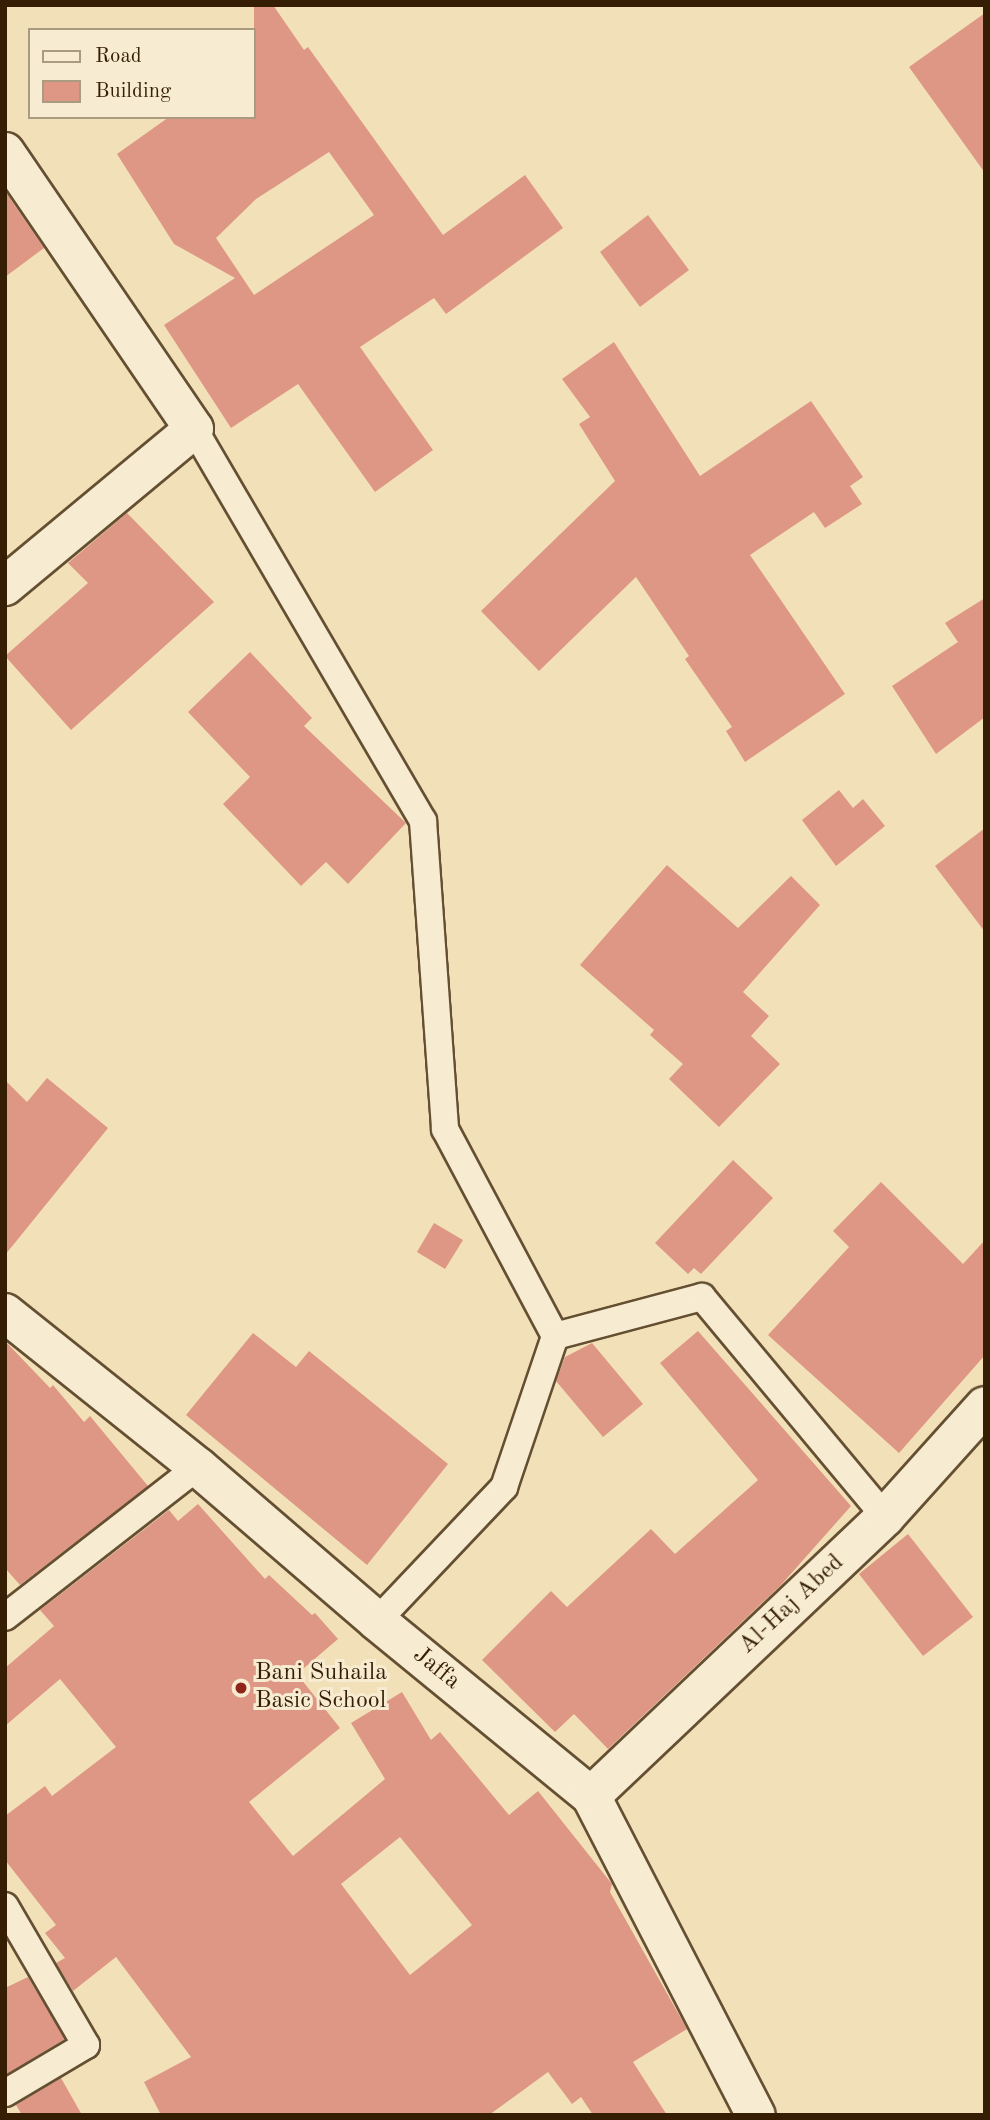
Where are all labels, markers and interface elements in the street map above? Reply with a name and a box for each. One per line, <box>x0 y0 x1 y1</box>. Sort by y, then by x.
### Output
legend <box>28 28 256 119</box>
text: Road <box>95 46 142 67</box>
text: Building <box>95 81 171 102</box>
street label: Al-Haj Abed <box>734 1549 850 1661</box>
street label: Jaffa <box>407 1641 465 1697</box>
place label: Bani Suhaila Basic School <box>255 1660 387 1716</box>
marker: Bani Suhaila Basic School <box>233 1680 249 1696</box>

